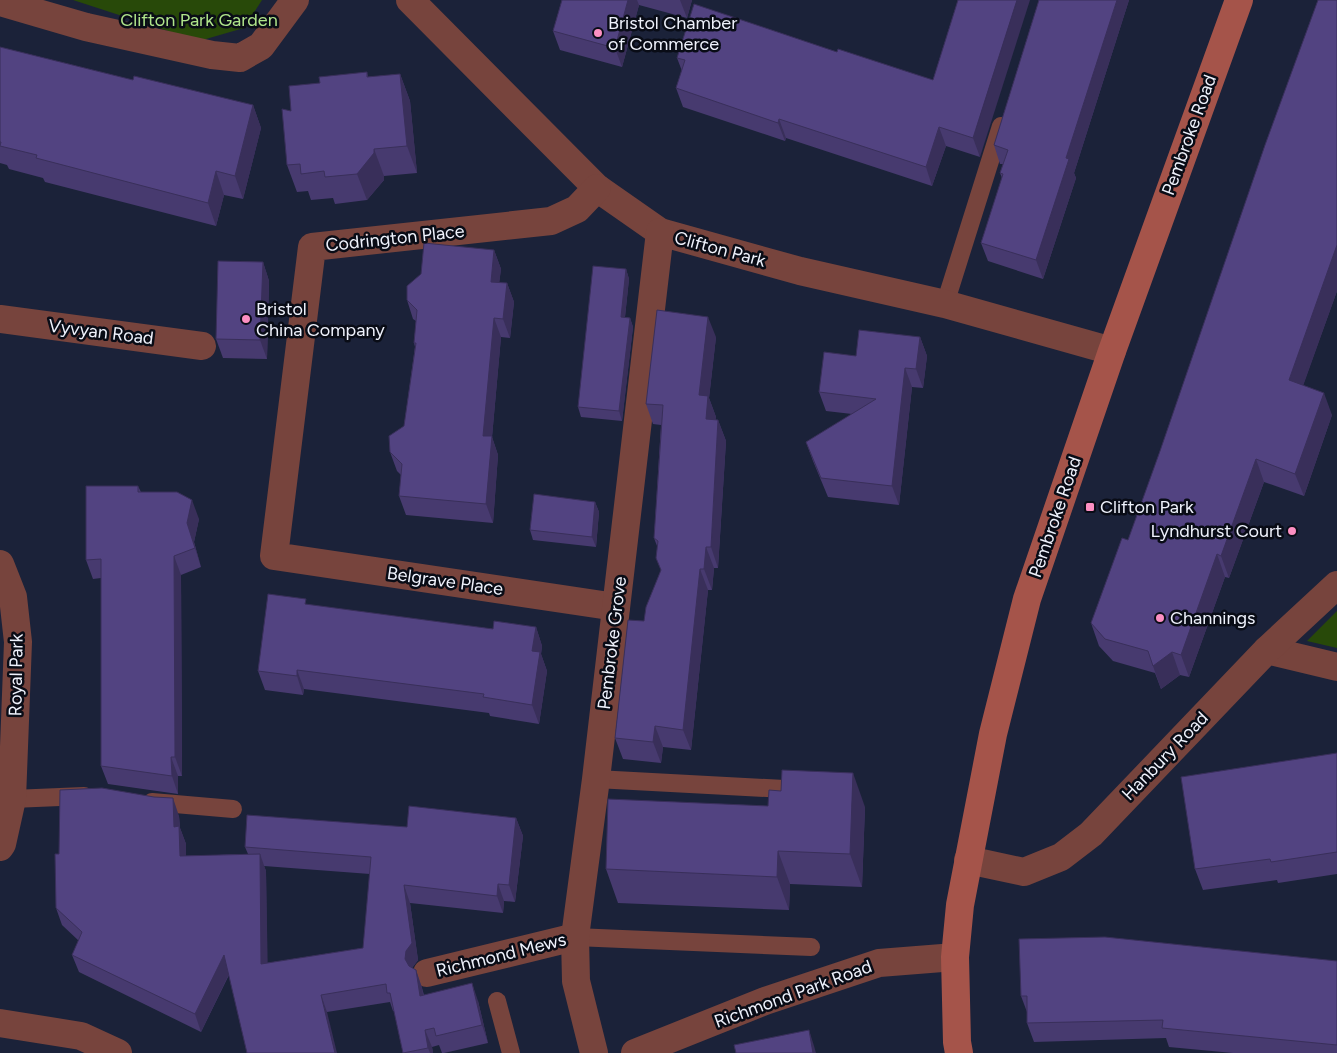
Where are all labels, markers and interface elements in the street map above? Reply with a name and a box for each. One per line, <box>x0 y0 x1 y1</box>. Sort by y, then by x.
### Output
park label: Clifton Park Garden <box>120 9 278 31</box>
place label: Bristol Chamber of Commerce <box>608 12 737 55</box>
marker: Bristol Chamber of Commerce <box>592 27 604 39</box>
street label: Pembroke Road <box>1157 72 1221 198</box>
street label: Codrington Place <box>324 220 466 256</box>
street label: Clifton Park <box>672 226 768 272</box>
place label: Bristol China Company <box>256 298 385 341</box>
marker: Bristol China Company <box>240 313 252 325</box>
street label: Vyvyan Road <box>47 315 155 349</box>
street label: Pembroke Road <box>1024 454 1086 580</box>
place label: Clifton Park <box>1100 496 1194 518</box>
marker: Clifton Park <box>1084 501 1096 513</box>
place label: Lyndhurst Court <box>1151 520 1282 542</box>
marker: Lyndhurst Court <box>1286 525 1298 537</box>
street label: Belgrave Place <box>386 562 505 600</box>
street label: Pembroke Grove <box>593 575 631 711</box>
place label: Channings <box>1170 607 1255 629</box>
marker: Channings <box>1154 612 1166 624</box>
street label: Royal Park <box>4 633 28 716</box>
street label: Hanbury Road <box>1117 707 1213 805</box>
street label: Richmond Mews <box>434 928 568 982</box>
street label: Richmond Park Road <box>711 955 875 1033</box>

